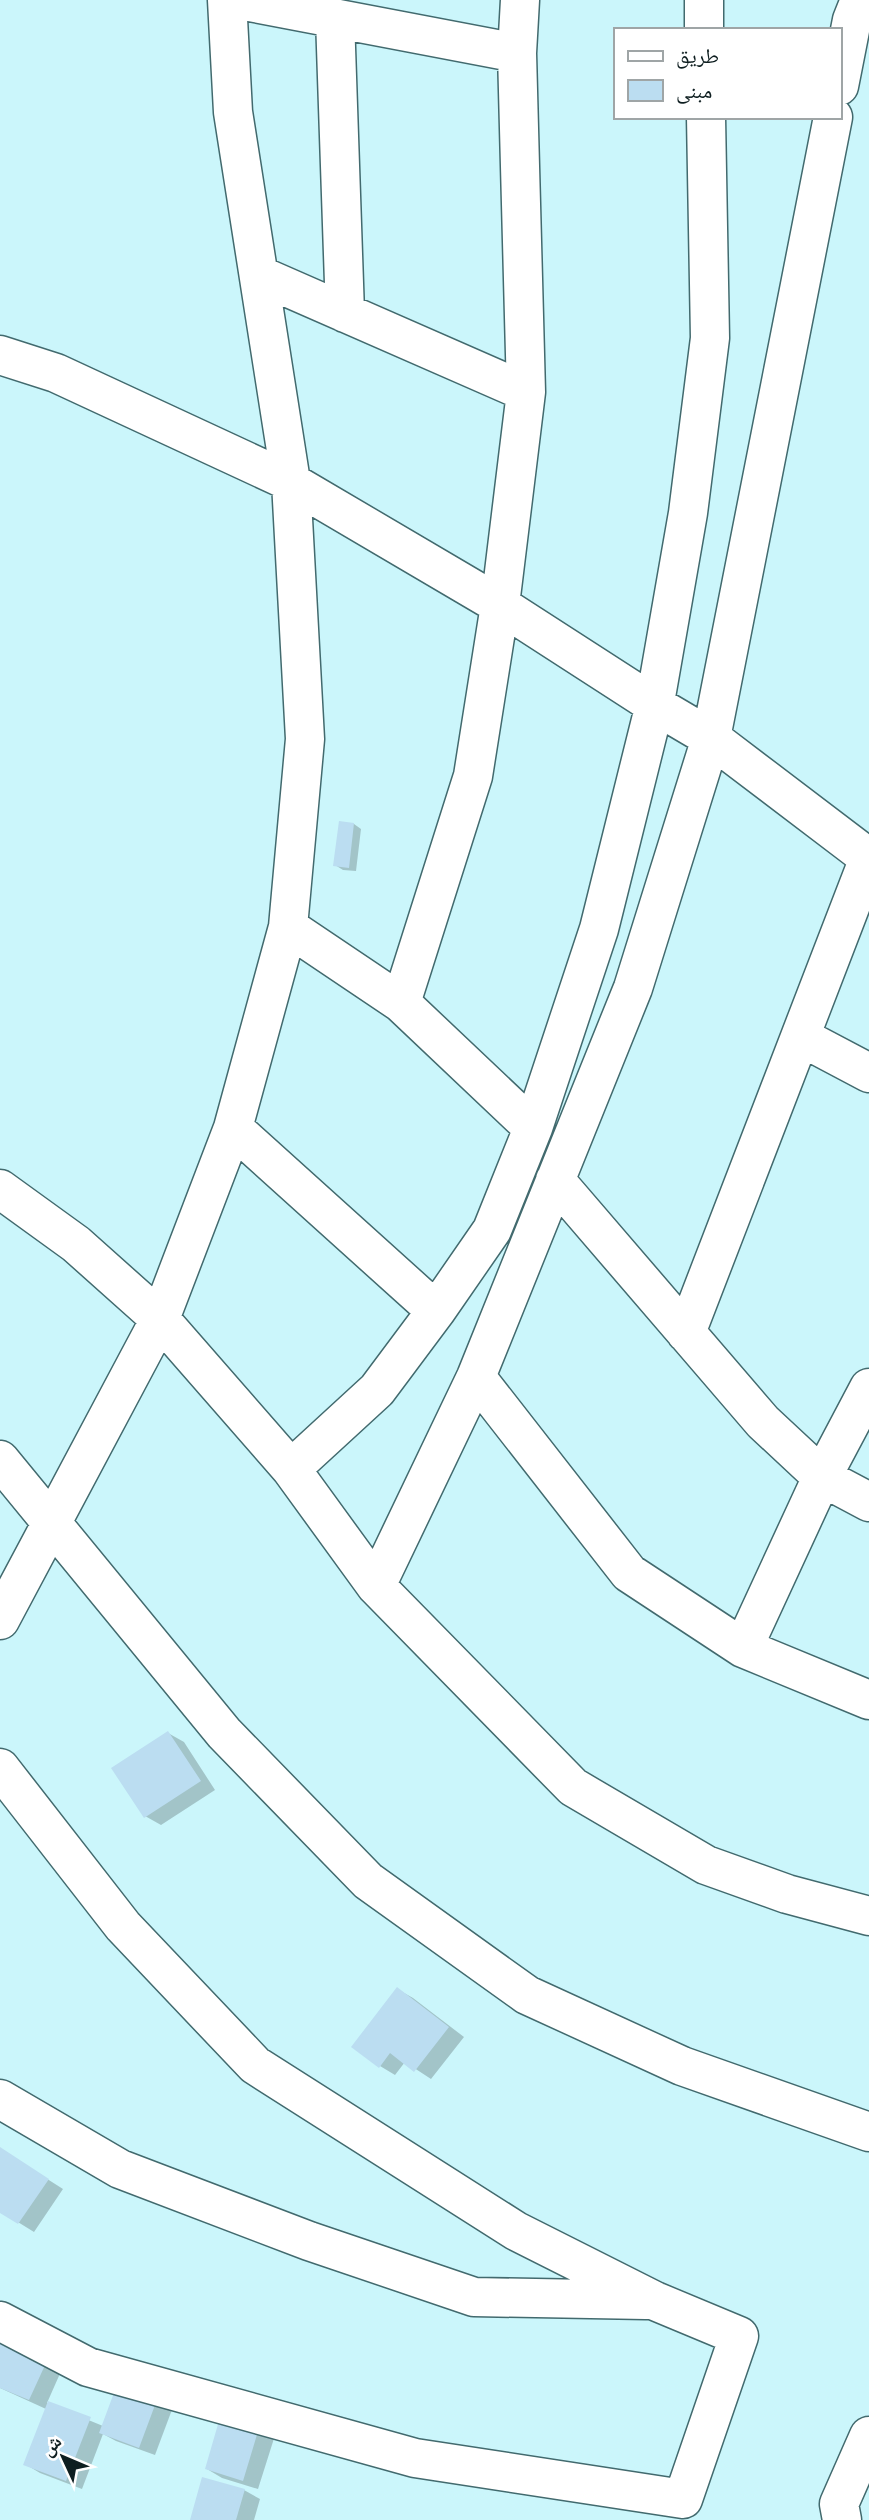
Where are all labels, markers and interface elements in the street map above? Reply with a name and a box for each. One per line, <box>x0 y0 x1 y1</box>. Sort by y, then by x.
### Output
legend <box>614 28 841 119</box>
text: طريق <box>676 43 719 69</box>
text: مبنى <box>676 78 712 104</box>
north arrow <box>28 2422 98 2492</box>
text: ش <box>36 2430 67 2461</box>

